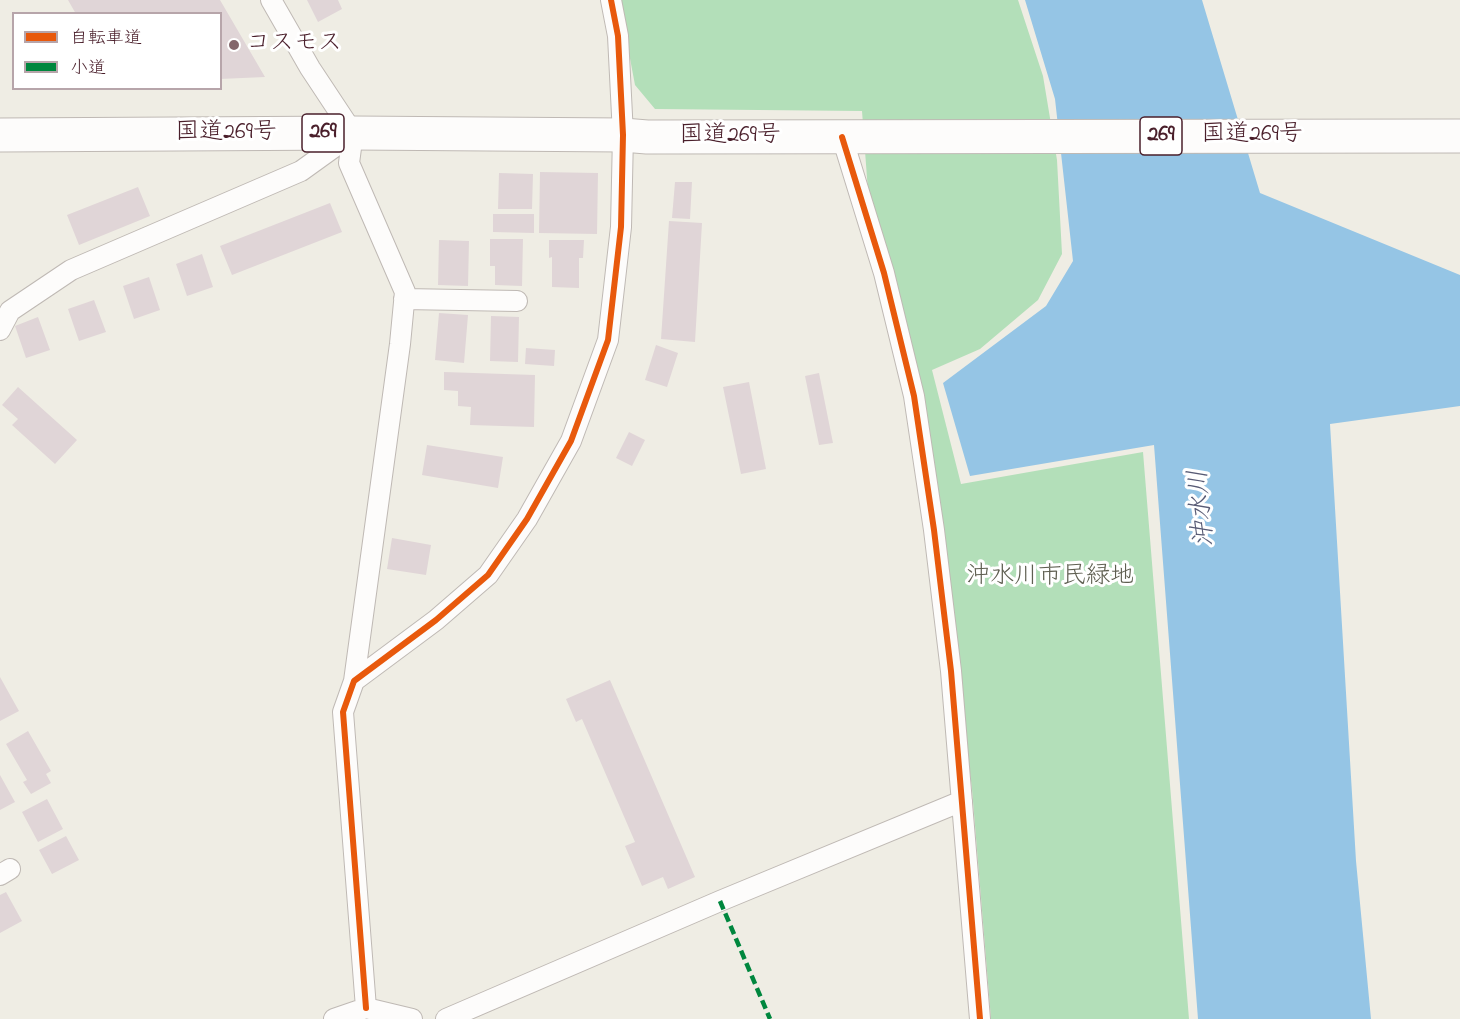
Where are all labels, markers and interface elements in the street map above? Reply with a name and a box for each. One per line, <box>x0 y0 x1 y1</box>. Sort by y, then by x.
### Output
legend <box>12 12 222 90</box>
text: 自転車道 <box>70 26 142 52</box>
place label: コスモス <box>246 31 342 59</box>
marker: コスモス <box>227 38 241 52</box>
text: 小道 <box>70 56 106 82</box>
road number: 269 <box>302 114 344 152</box>
road number: 269 <box>1140 117 1182 155</box>
street label: 国道269号 <box>175 120 277 148</box>
street label: 国道269号 <box>1201 122 1303 150</box>
street label: 国道269号 <box>679 123 781 151</box>
water label: 沖水川 <box>1185 468 1223 548</box>
park label: 沖水川市民緑地 <box>966 564 1134 592</box>

